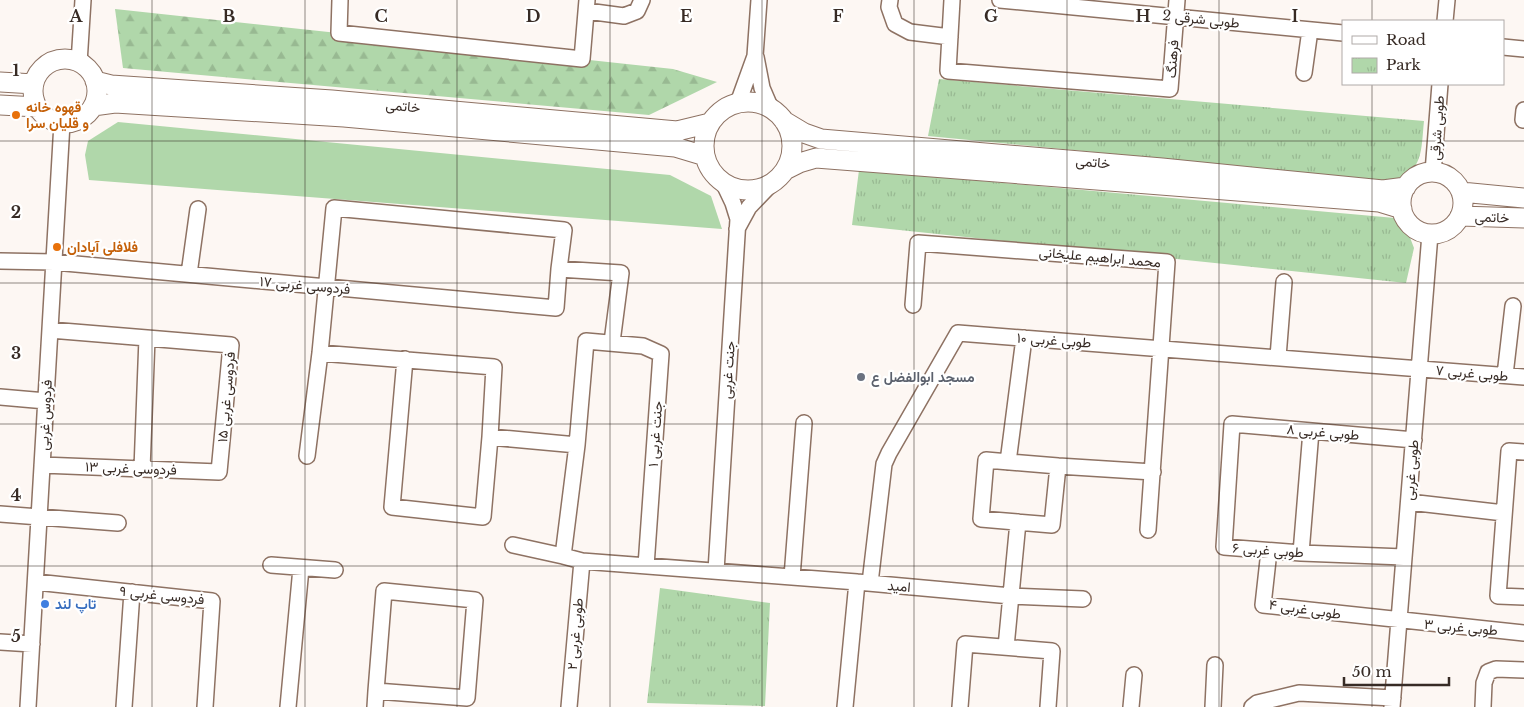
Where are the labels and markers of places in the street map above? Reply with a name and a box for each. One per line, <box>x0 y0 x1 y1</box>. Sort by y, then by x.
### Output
place label: قهوه خانه و قلیان سرا <box>26 98 89 132</box>
marker: قهوه خانه و قلیان سرا <box>10 109 22 121</box>
place label: فلافلی آبادان <box>67 238 138 256</box>
marker: فلافلی آبادان <box>51 241 63 253</box>
place label: مسجد ابوالفضل ع <box>871 368 975 387</box>
marker: مسجد ابوالفضل ع <box>855 371 867 383</box>
place label: تاپ لند <box>55 595 97 614</box>
marker: تاپ لند <box>39 598 51 610</box>

